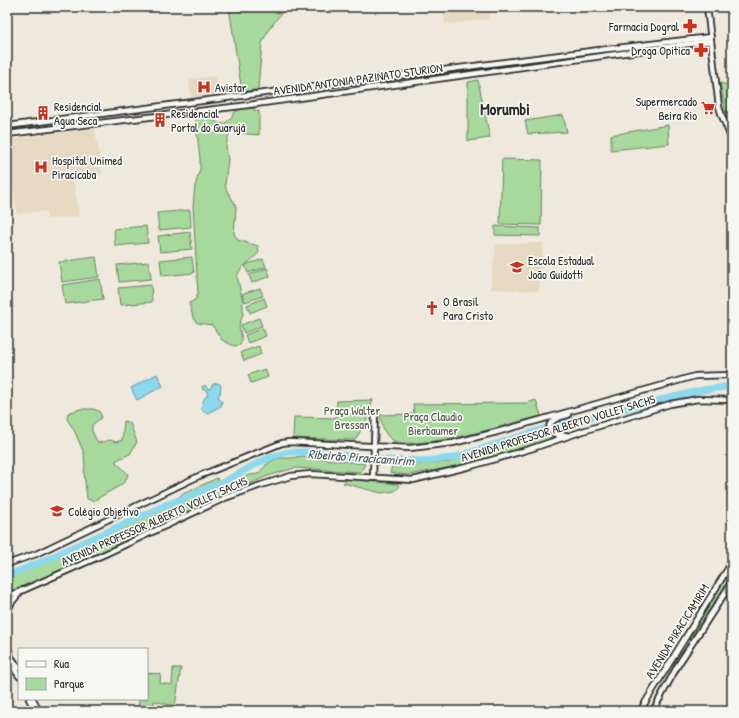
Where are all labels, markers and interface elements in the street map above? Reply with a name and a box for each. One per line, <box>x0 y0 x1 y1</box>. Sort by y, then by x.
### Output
place label: Farmacia Dogral <box>608 18 680 35</box>
pharmacy icon: Farmacia Dogral <box>682 18 698 34</box>
place label: Droga Opitica <box>631 42 690 59</box>
pharmacy icon: Droga Opitica <box>693 42 709 58</box>
street label: AVENIDA ANTONIA PAZINATO STURION <box>272 59 444 99</box>
hospital icon: Avistar <box>196 79 212 95</box>
place label: Avistar <box>215 79 247 96</box>
place label: Supermercado Beira Rio <box>636 93 697 124</box>
place label: Residencial Agua Seca <box>54 98 102 129</box>
district label: Morumbi <box>480 98 530 120</box>
supermarket icon: Supermercado Beira Rio <box>700 100 716 116</box>
building icon: Residencial Agua Seca <box>35 105 51 121</box>
place label: Residencial Portal do Guarujá <box>171 105 246 136</box>
building icon: Residencial Portal do Guarujá <box>152 112 168 128</box>
place label: Hospital Unimed Piracicaba <box>52 152 122 183</box>
hospital icon: Hospital Unimed Piracicaba <box>33 159 49 175</box>
place label: Escola Estadual João Guidotti <box>528 252 595 283</box>
school or university icon: Escola Estadual João Guidotti <box>509 259 525 275</box>
place label: O Brasil Para Cristo <box>443 293 493 324</box>
church icon: O Brasil Para Cristo <box>424 300 440 316</box>
street label: AVENIDA PROFESSOR ALBERTO VOLLET SACHS <box>459 390 658 466</box>
park label: Praça Walter Bressan <box>324 402 380 433</box>
park label: Praça Claudio Bierbaumer <box>404 408 463 439</box>
water label: Ribeirão Piracicamirim <box>307 444 416 470</box>
street label: AVENIDA PROFESSOR ALBERTO VOLLET SACHS <box>58 472 250 570</box>
school or university icon: Colégio Objetivo <box>49 503 65 519</box>
place label: Colégio Objetivo <box>68 503 139 520</box>
street label: AVENIDA PIRACICAMIRIM <box>641 580 713 682</box>
legend <box>18 648 148 700</box>
text: Rua <box>54 655 69 672</box>
text: Parque <box>54 675 84 692</box>

